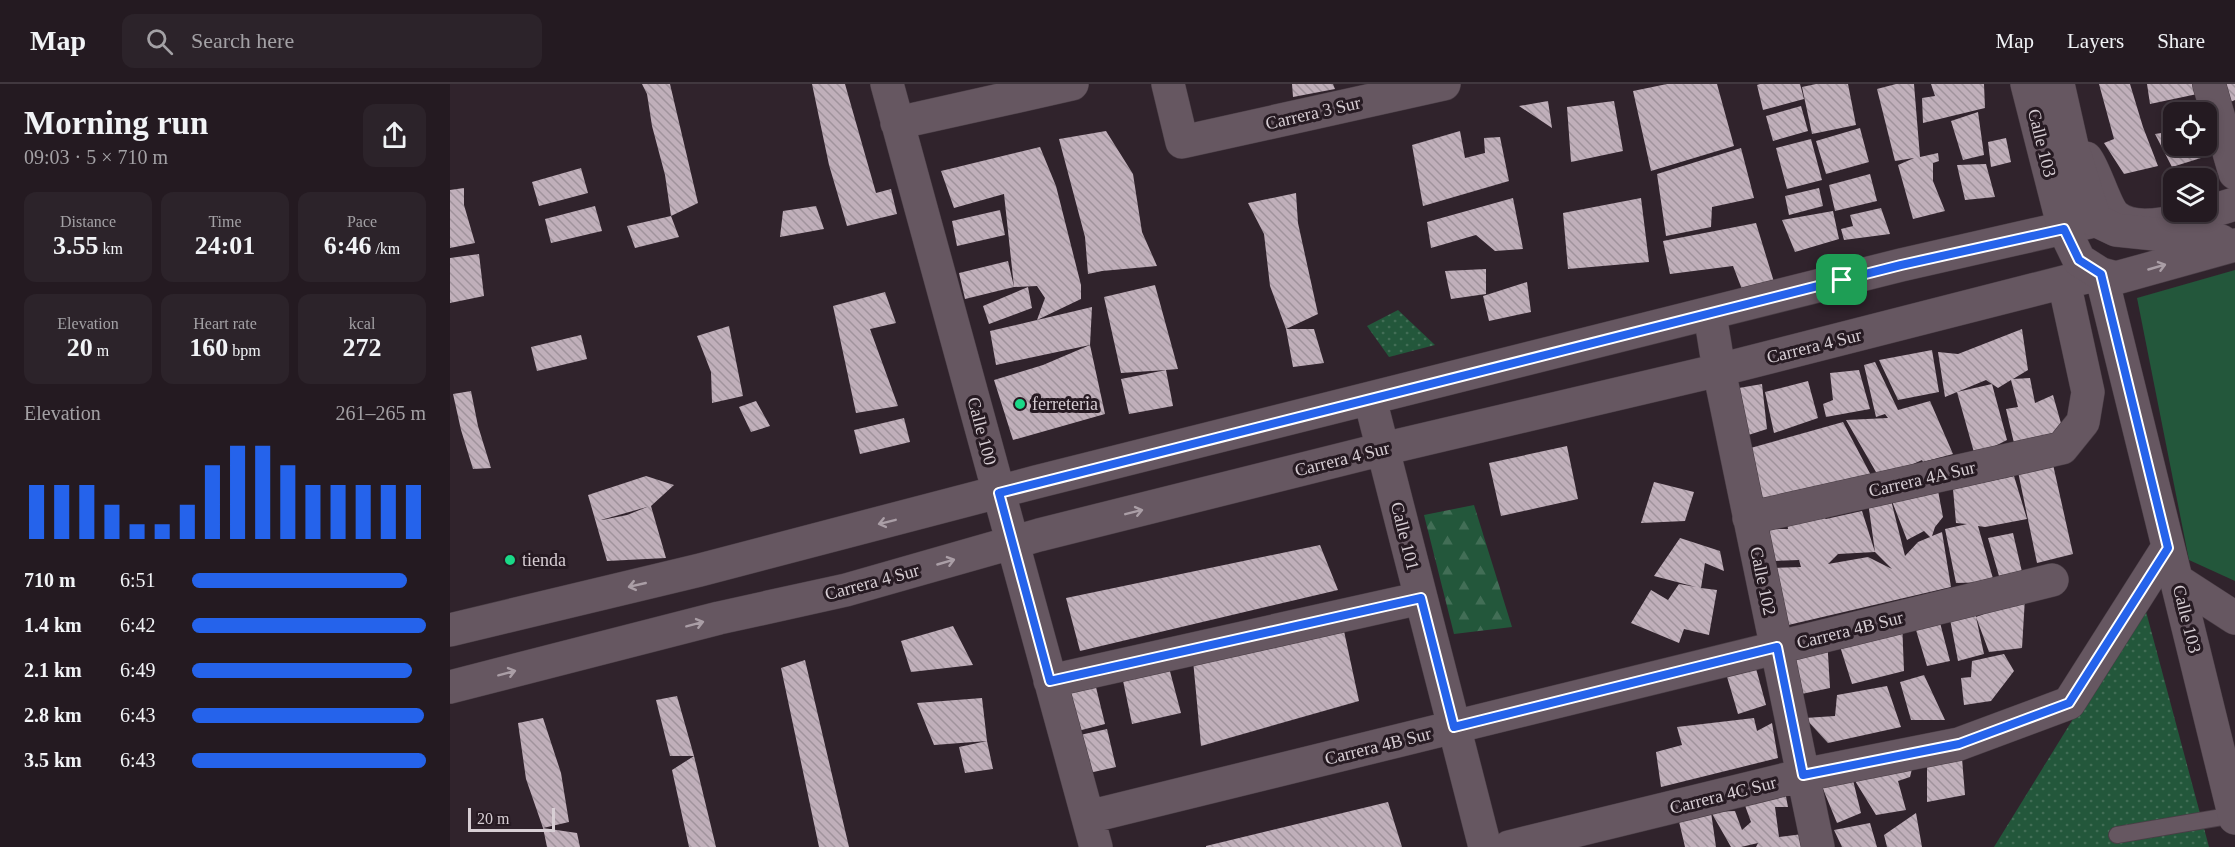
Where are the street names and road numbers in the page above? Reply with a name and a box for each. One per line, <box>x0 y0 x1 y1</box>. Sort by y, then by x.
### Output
street label: Carrera 3 Sur <box>1264 92 1362 134</box>
street label: Calle 103 <box>2024 107 2060 179</box>
street label: Carrera 4 Sur <box>1765 325 1863 367</box>
street label: Calle 100 <box>963 395 1001 467</box>
street label: Carrera 4 Sur <box>1293 438 1391 480</box>
street label: Carrera 4A Sur <box>1867 457 1977 501</box>
street label: Calle 101 <box>1387 500 1423 572</box>
street label: Calle 102 <box>1746 545 1780 617</box>
street label: Carrera 4 Sur <box>823 560 921 604</box>
street label: Calle 103 <box>2169 583 2205 655</box>
street label: Carrera 4B Sur <box>1795 607 1905 653</box>
street label: Carrera 4B Sur <box>1323 723 1433 769</box>
street label: Carrera 4C Sur <box>1668 772 1778 818</box>

